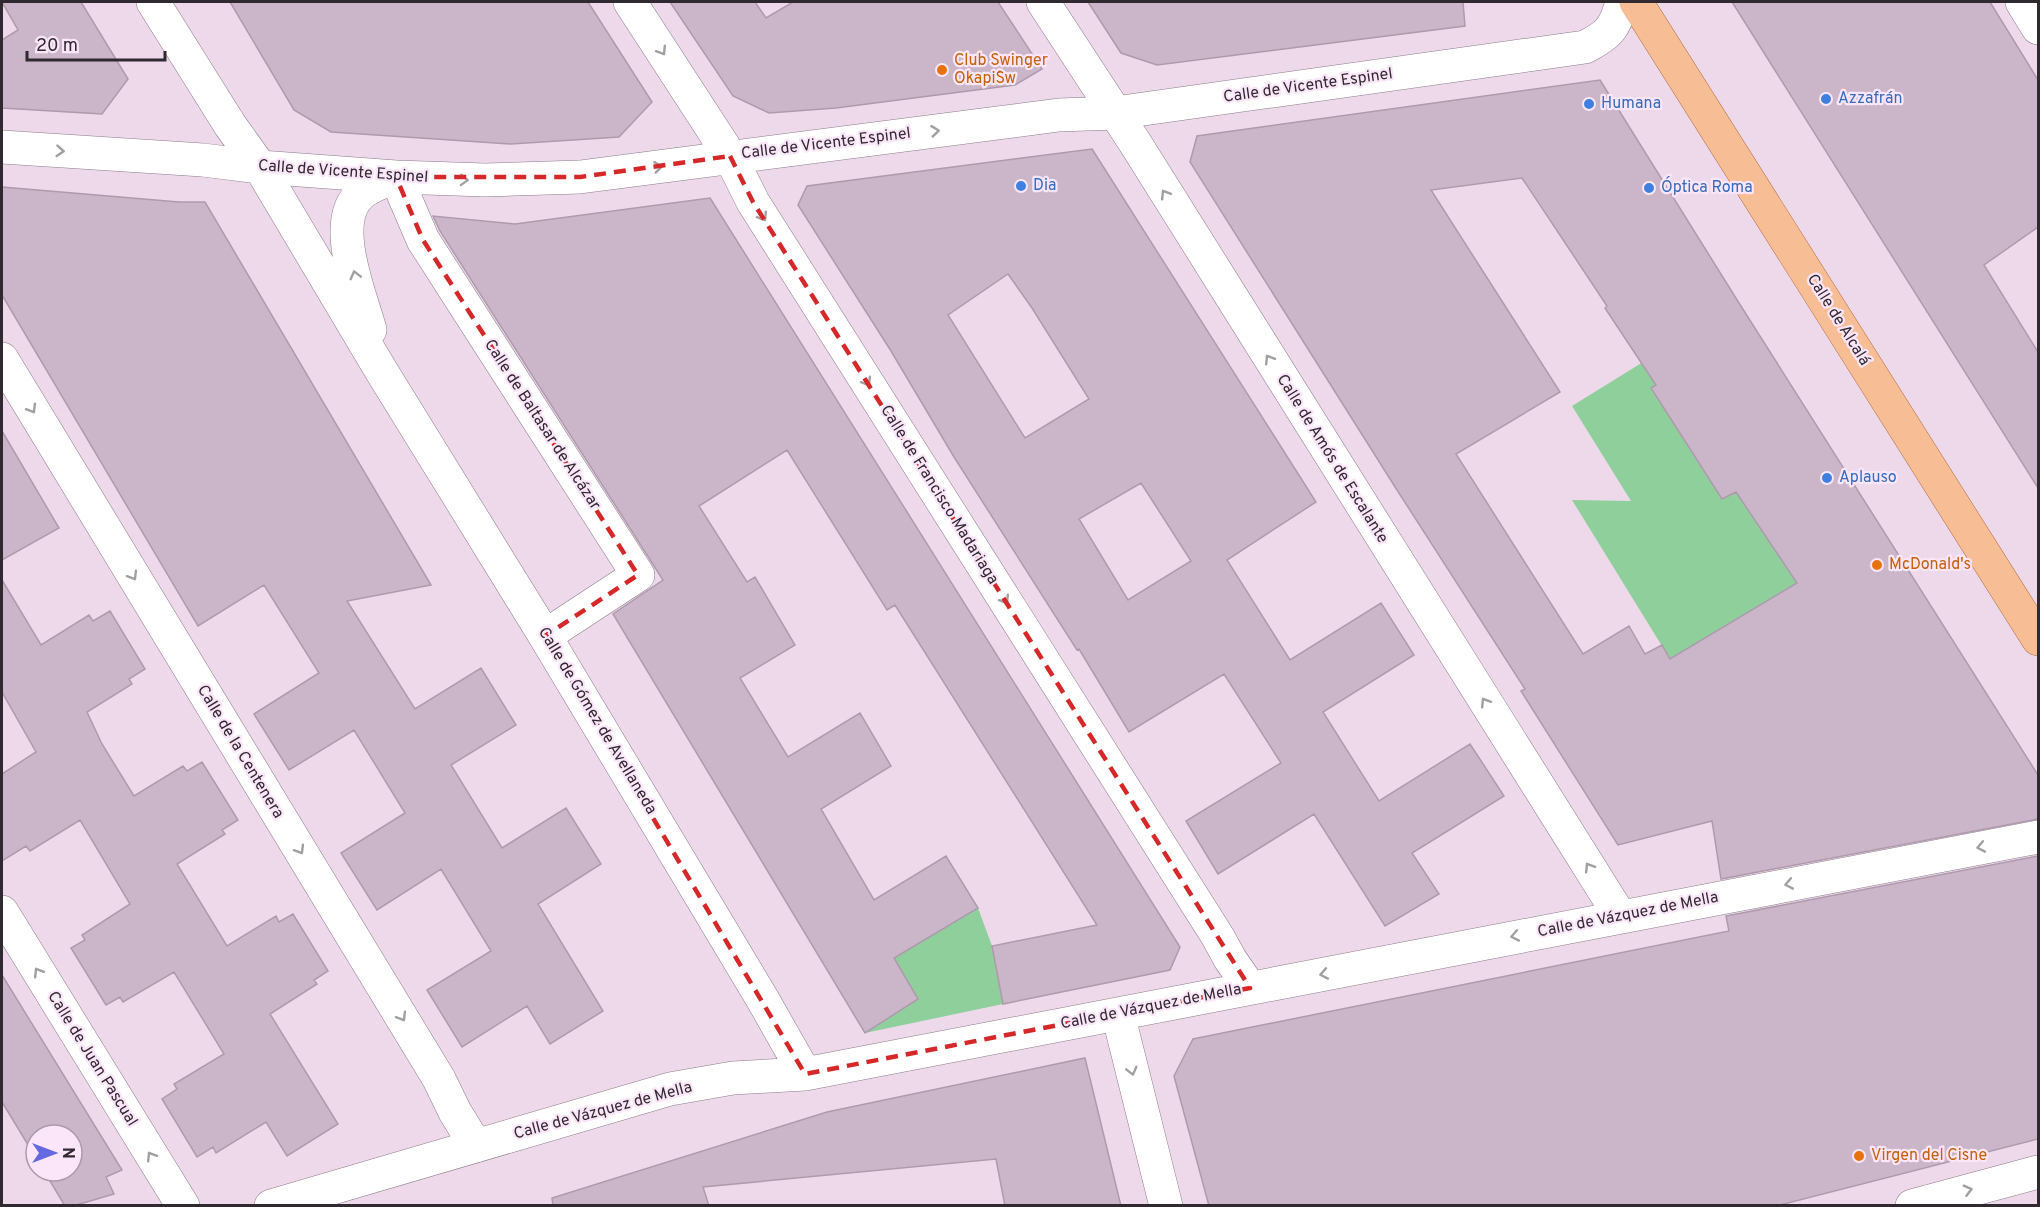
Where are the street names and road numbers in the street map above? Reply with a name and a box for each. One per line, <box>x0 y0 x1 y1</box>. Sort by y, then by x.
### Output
street label: Calle de Vicente Espinel <box>1222 64 1394 108</box>
street label: Calle de Vicente Espinel <box>740 124 912 164</box>
street label: Calle de Vicente Espinel <box>257 156 429 188</box>
street label: Calle de Alcalá <box>1802 271 1874 369</box>
street label: Calle de Baltasar de Alcázar <box>479 336 605 514</box>
street label: Calle de Amós de Escalante <box>1272 371 1392 547</box>
street label: Calle de Francisco Madariaga <box>875 402 1003 588</box>
street label: Calle de Gómez de Avellaneda <box>533 624 661 818</box>
street label: Calle de la Centenera <box>192 682 288 822</box>
street label: Calle de Vázquez de Mella <box>1536 888 1720 942</box>
street label: Calle de Vázquez de Mella <box>1059 980 1243 1034</box>
street label: Calle de Juan Pascual <box>42 988 142 1130</box>
street label: Calle de Vázquez de Mella <box>512 1078 694 1144</box>

